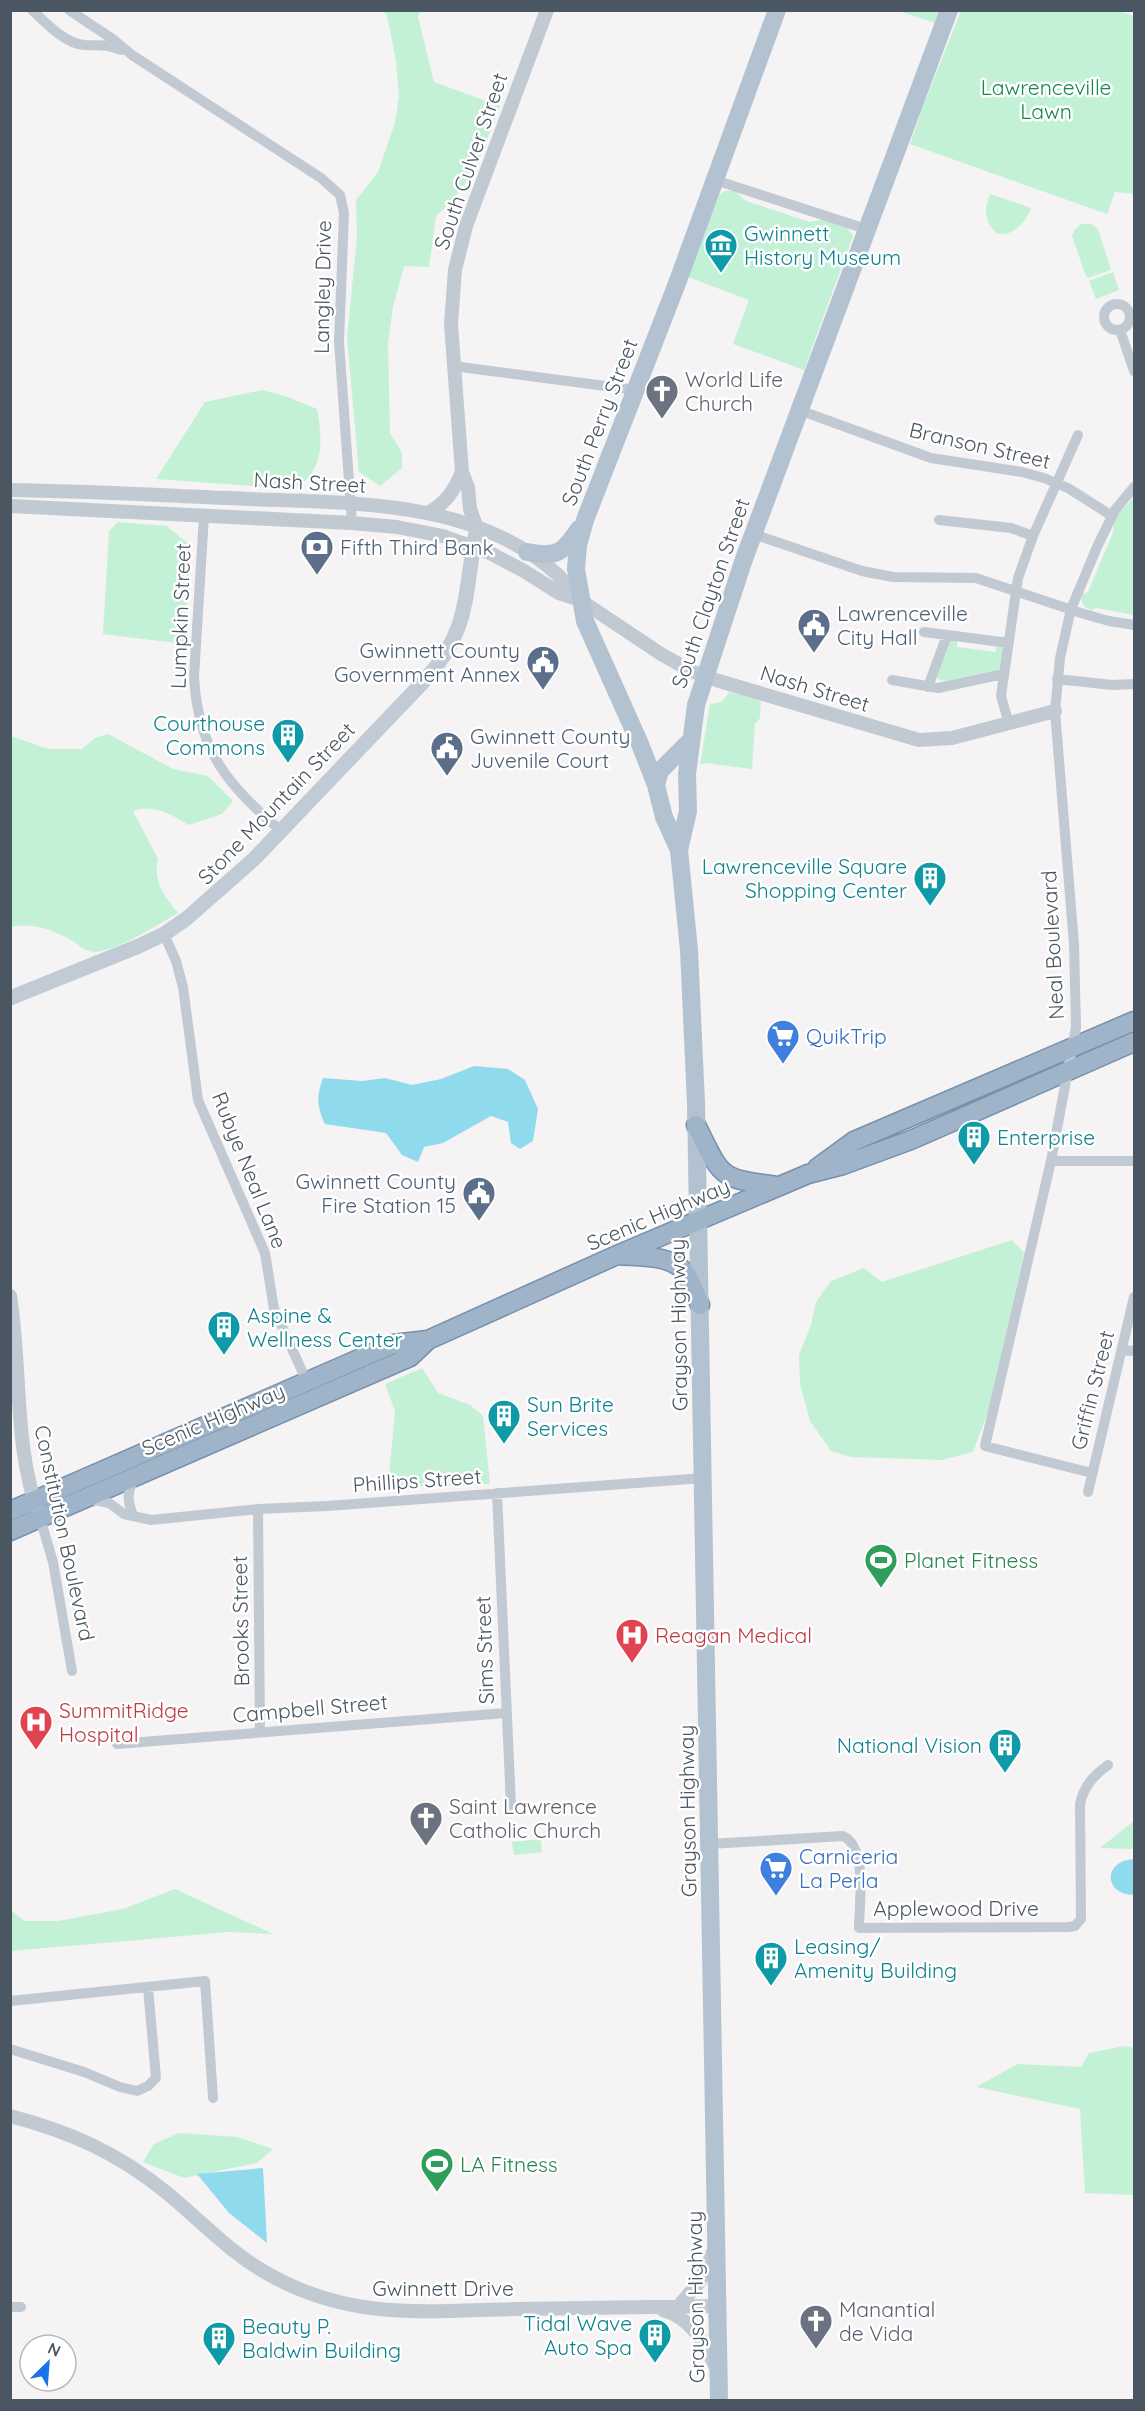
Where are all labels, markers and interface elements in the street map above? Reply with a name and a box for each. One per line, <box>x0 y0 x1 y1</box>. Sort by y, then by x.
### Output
street label: South Culver Street <box>428 69 512 253</box>
park label: Lawrenceville Lawn <box>981 74 1111 124</box>
street label: Langley Drive <box>308 220 336 354</box>
place label: Gwinnett History Museum <box>744 220 901 270</box>
museum icon: Gwinnett History Museum <box>703 227 739 274</box>
street label: South Perry Street <box>555 335 643 509</box>
place label: World Life Church <box>685 366 783 416</box>
church icon: World Life Church <box>644 373 680 420</box>
street label: Branson Street <box>907 416 1053 474</box>
street label: Nash Street <box>253 466 367 498</box>
street label: South Clayton Street <box>665 495 755 691</box>
bank icon: Fifth Third Bank <box>299 529 335 576</box>
place label: Fifth Third Bank <box>340 534 494 560</box>
street label: Lumpkin Street <box>164 543 196 689</box>
place label: Lawrenceville City Hall <box>837 600 968 650</box>
public building icon: Lawrenceville City Hall <box>796 607 832 654</box>
place label: Gwinnett County Government Annex <box>334 637 520 687</box>
public building icon: Gwinnett County Government Annex <box>525 644 561 691</box>
street label: Nash Street <box>757 659 873 717</box>
place label: Courthouse Commons <box>153 710 265 760</box>
street label: Stone Mountain Street <box>192 717 360 889</box>
building icon: Courthouse Commons <box>270 717 306 764</box>
place label: Gwinnett County Juvenile Court <box>470 723 631 773</box>
public building icon: Gwinnett County Juvenile Court <box>429 730 465 777</box>
place label: Lawrenceville Square Shopping Center <box>702 853 907 903</box>
building icon: Lawrenceville Square Shopping Center <box>912 860 948 907</box>
street label: Neal Boulevard <box>1035 870 1069 1020</box>
supermarket icon: QuikTrip <box>765 1018 801 1065</box>
place label: QuikTrip <box>806 1023 887 1049</box>
street label: Rubye Neal Lane <box>207 1088 293 1252</box>
building icon: Enterprise <box>956 1119 992 1166</box>
place label: Enterprise <box>997 1124 1095 1150</box>
place label: Gwinnett County Fire Station 15 <box>295 1168 456 1218</box>
street label: Scenic Highway <box>583 1172 733 1256</box>
public building icon: Gwinnett County Fire Station 15 <box>461 1175 497 1222</box>
street label: Grayson Highway <box>663 1239 693 1411</box>
place label: Aspine & Wellness Center <box>247 1302 403 1352</box>
building icon: Aspine & Wellness Center <box>206 1309 242 1356</box>
street label: Griffin Street <box>1065 1328 1119 1452</box>
street label: Scenic Highway <box>138 1377 288 1461</box>
place label: Sun Brite Services <box>527 1391 614 1441</box>
building icon: Sun Brite Services <box>486 1398 522 1445</box>
street label: Constitution Boulevard <box>29 1423 101 1643</box>
street label: Phillips Street <box>352 1463 482 1497</box>
sports icon: Planet Fitness <box>863 1542 899 1589</box>
place label: Planet Fitness <box>904 1547 1038 1573</box>
street label: Brooks Street <box>226 1555 254 1687</box>
street label: Sims Street <box>469 1595 499 1705</box>
hospital icon: Reagan Medical <box>614 1617 650 1664</box>
place label: Reagan Medical <box>655 1622 812 1648</box>
street label: Campbell Street <box>231 1688 389 1728</box>
place label: SummitRidge Hospital <box>59 1697 189 1747</box>
hospital icon: SummitRidge Hospital <box>18 1704 54 1751</box>
street label: Grayson Highway <box>672 1725 702 1897</box>
building icon: National Vision <box>987 1727 1023 1774</box>
place label: National Vision <box>837 1732 982 1758</box>
place label: Saint Lawrence Catholic Church <box>449 1793 601 1843</box>
church icon: Saint Lawrence Catholic Church <box>408 1800 444 1847</box>
place label: Carniceria La Perla <box>799 1843 898 1893</box>
supermarket icon: Carniceria La Perla <box>758 1850 794 1897</box>
street label: Applewood Drive <box>873 1895 1039 1921</box>
place label: Leasing/ Amenity Building <box>794 1933 957 1983</box>
building icon: Leasing/ Amenity Building <box>753 1940 789 1987</box>
sports icon: LA Fitness <box>419 2146 455 2193</box>
place label: LA Fitness <box>460 2151 558 2177</box>
street label: Grayson Highway <box>680 2211 710 2383</box>
street label: Gwinnett Drive <box>372 2275 514 2301</box>
place label: Manantial de Vida <box>839 2296 935 2346</box>
church icon: Manantial de Vida <box>798 2303 834 2350</box>
place label: Tidal Wave Auto Spa <box>523 2310 632 2360</box>
place label: Beauty P. Baldwin Building <box>242 2313 401 2363</box>
building icon: Tidal Wave Auto Spa <box>637 2317 673 2364</box>
building icon: Beauty P. Baldwin Building <box>201 2320 237 2367</box>
north arrow <box>18 2333 78 2393</box>
text: N <box>45 2338 64 2361</box>

